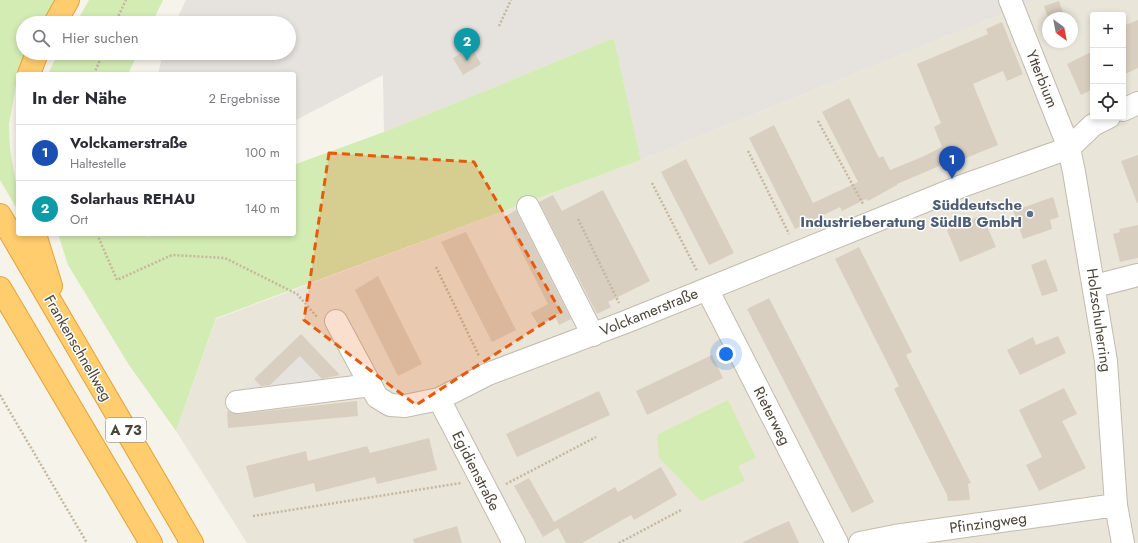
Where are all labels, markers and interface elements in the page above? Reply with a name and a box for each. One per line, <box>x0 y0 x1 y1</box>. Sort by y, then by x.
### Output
north arrow <box>1042 12 1078 48</box>
map controls <box>1090 12 1126 120</box>
button: + <box>1090 12 1126 48</box>
search box <box>16 16 296 60</box>
icon: search <box>30 27 52 49</box>
text: Hier suchen <box>62 27 139 49</box>
pin: 2 <box>454 28 480 61</box>
street label: Ytterbium <box>1020 47 1064 111</box>
button: − <box>1090 48 1126 84</box>
button: locate <box>1090 84 1126 120</box>
text: In der Nähe <box>32 86 127 110</box>
text: 2 Ergebnisse <box>208 89 280 108</box>
text: Volckamerstraße <box>70 132 187 154</box>
text: 1 <box>42 143 48 162</box>
text: 100 m <box>245 143 280 162</box>
pin: 1 <box>939 146 965 179</box>
text: Haltestelle <box>70 154 126 173</box>
text: Solarhaus REHAU <box>70 188 195 210</box>
place label: Süddeutsche Industrieberatung SüdIB GmbH <box>800 194 1022 233</box>
text: 2 <box>41 199 49 218</box>
text: 140 m <box>245 199 280 218</box>
marker: Süddeutsche Industrieberatung SüdIB GmbH <box>1025 209 1035 219</box>
text: Ort <box>70 210 88 229</box>
street label: Holzschuherring <box>1081 267 1117 373</box>
street label: Volckamerstraße <box>597 282 702 342</box>
street label: Frankenschnellweg <box>39 291 117 405</box>
your location <box>716 344 736 364</box>
street label: Rieterweg <box>748 383 796 449</box>
road number: A 73 <box>106 418 146 442</box>
street label: Egidienstraße <box>446 427 506 515</box>
street label: Pfinzingweg <box>948 507 1028 539</box>

